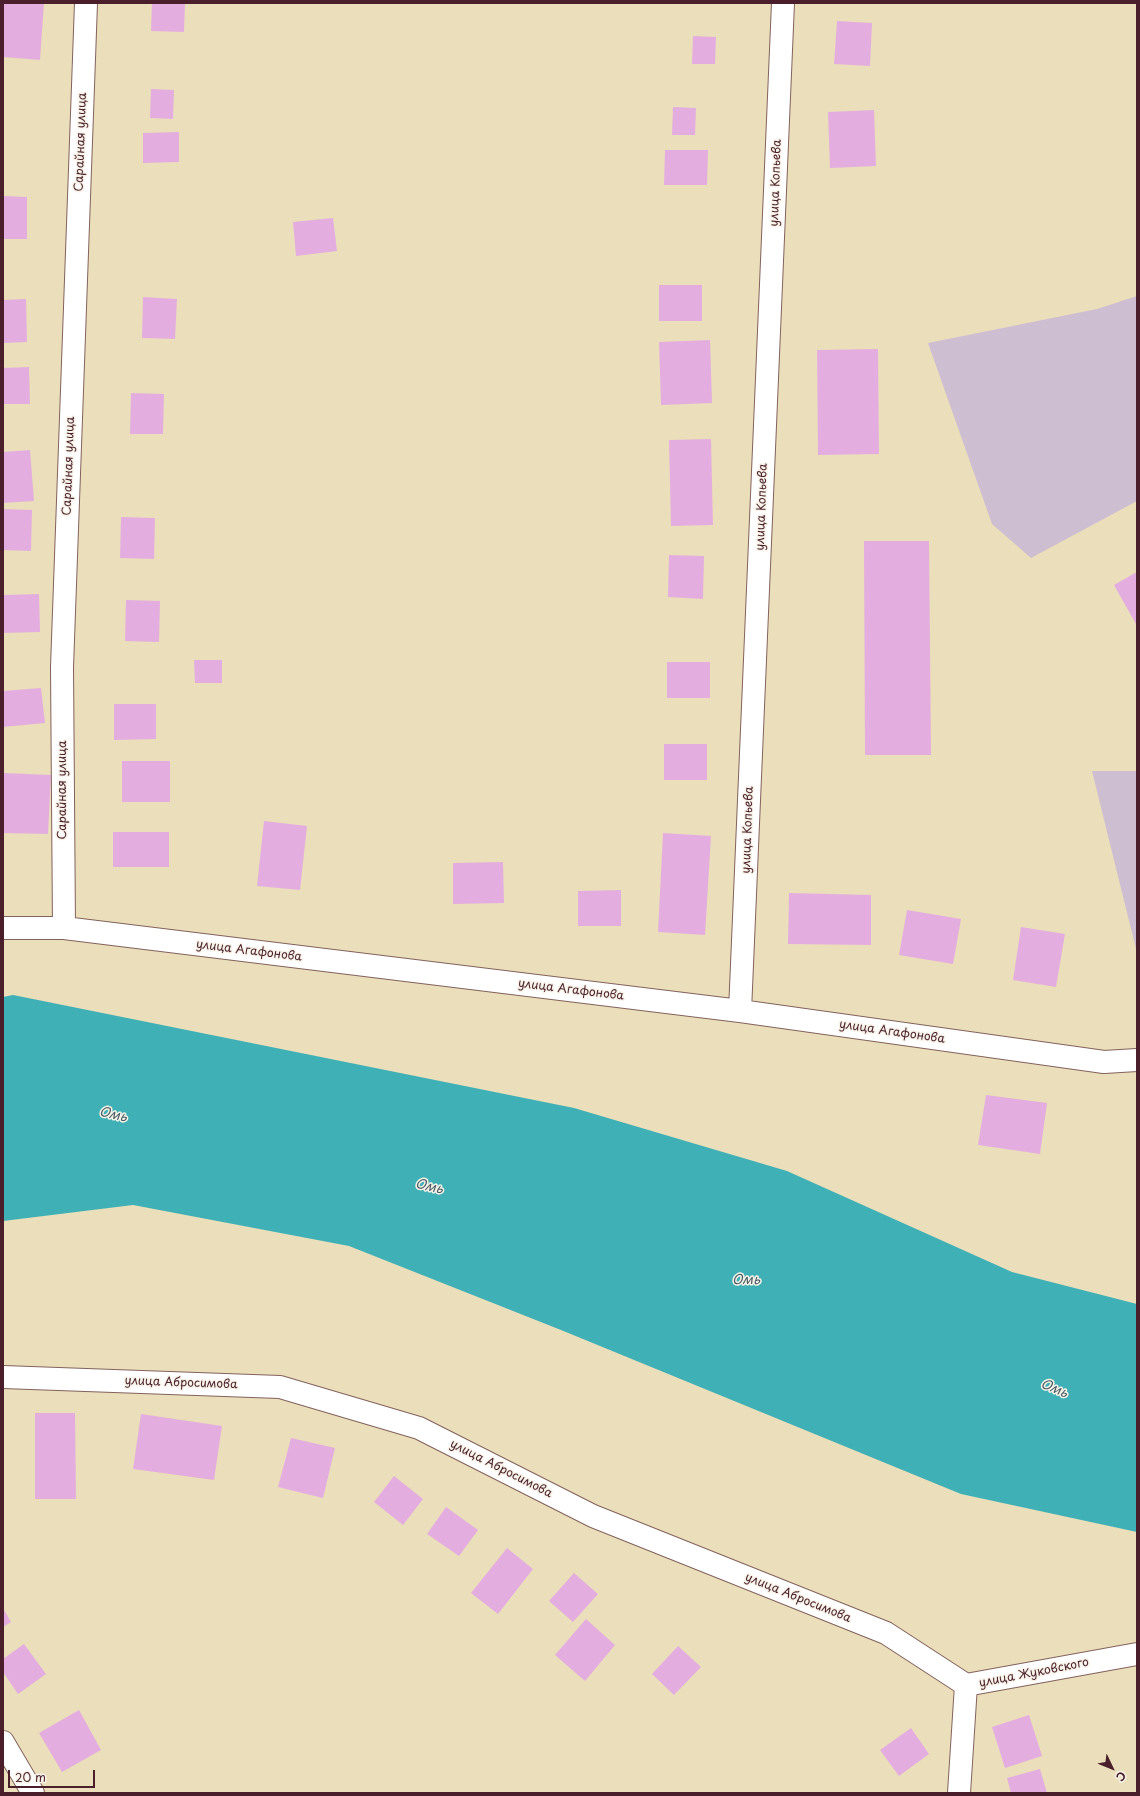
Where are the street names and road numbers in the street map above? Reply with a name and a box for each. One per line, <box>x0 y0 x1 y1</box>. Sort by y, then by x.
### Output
street label: Сарайная улица <box>72 92 90 192</box>
street label: улица Копьева <box>767 139 785 227</box>
street label: Сарайная улица <box>60 416 78 516</box>
street label: улица Копьева <box>753 463 771 551</box>
street label: Сарайная улица <box>56 740 70 840</box>
street label: улица Копьева <box>739 786 757 874</box>
street label: улица Агафонова <box>195 937 303 965</box>
street label: улица Агафонова <box>517 976 625 1004</box>
street label: улица Агафонова <box>838 1017 946 1047</box>
street label: улица Абросимова <box>124 1374 238 1392</box>
street label: улица Абросимова <box>447 1437 555 1501</box>
street label: улица Абросимова <box>743 1570 853 1626</box>
street label: улица Жуковского <box>978 1655 1090 1691</box>

